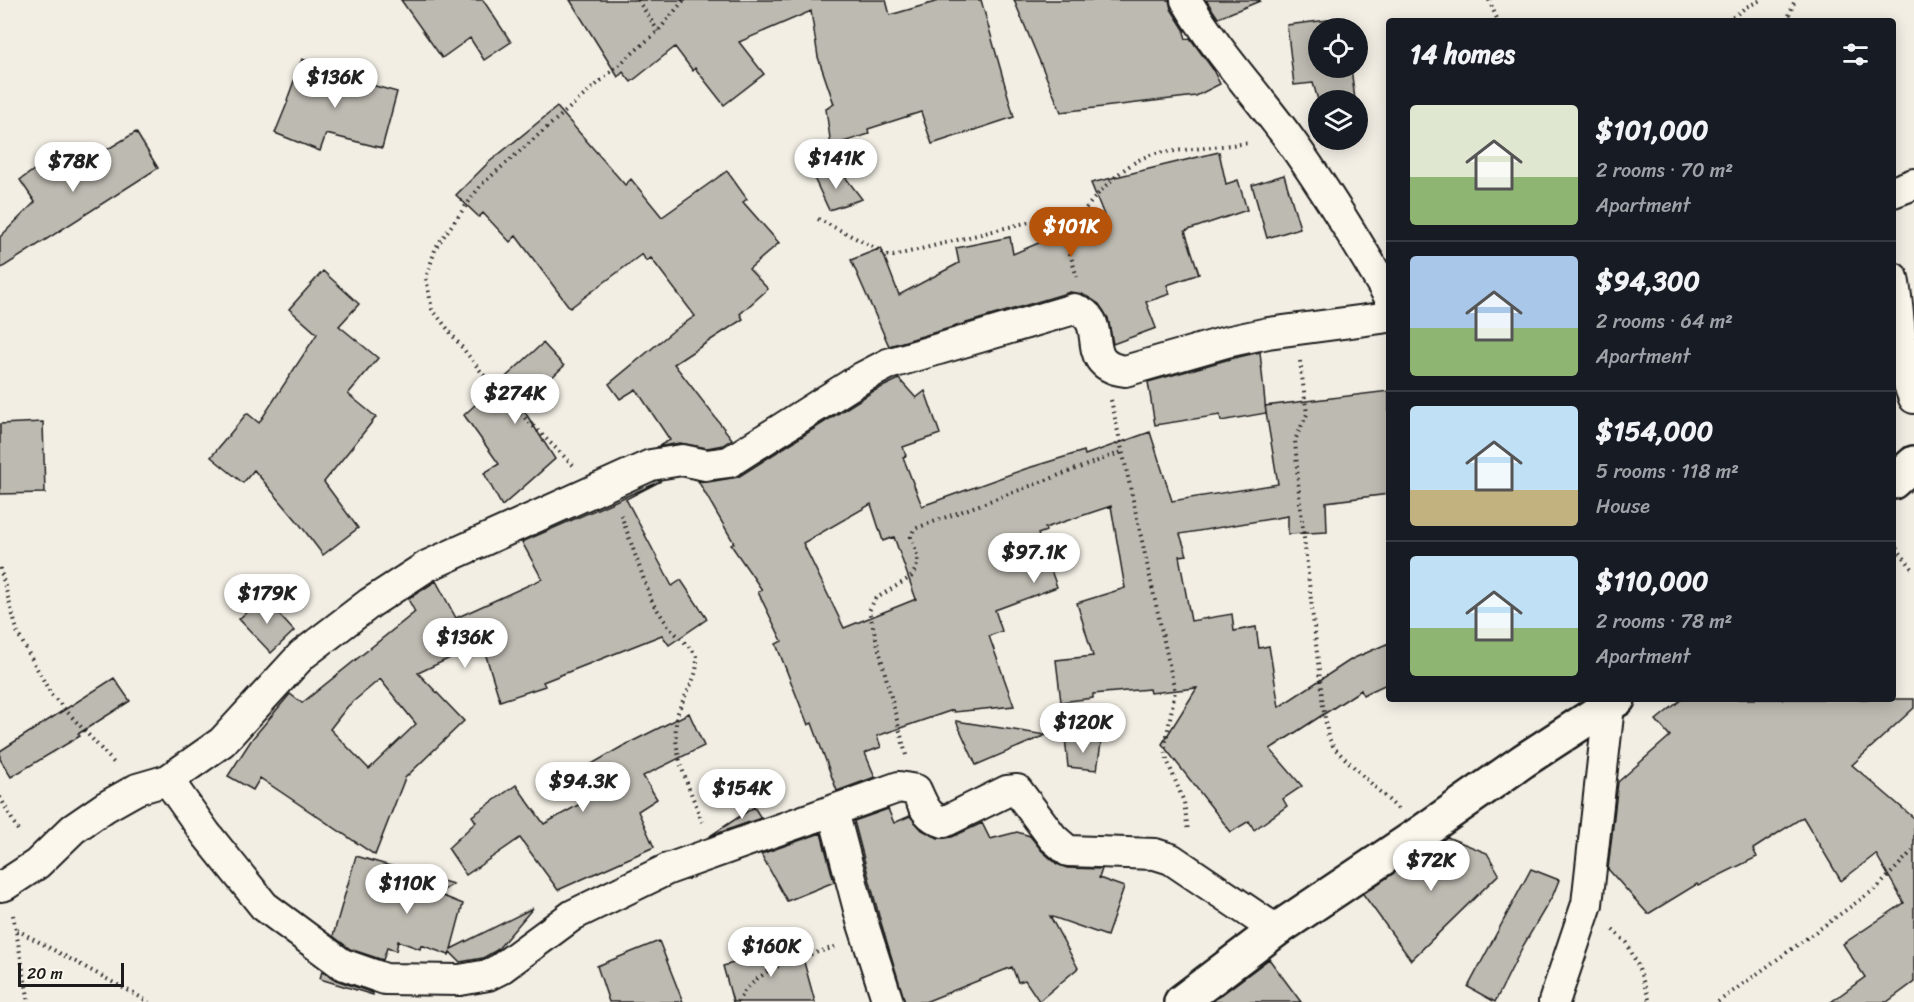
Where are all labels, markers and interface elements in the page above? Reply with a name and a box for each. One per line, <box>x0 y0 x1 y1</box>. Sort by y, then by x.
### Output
map controls <box>1308 18 1368 150</box>
button: locate <box>1308 18 1368 78</box>
text: 14 homes <box>1410 31 1515 77</box>
icon: filters <box>1839 38 1872 71</box>
pin: $136K <box>293 58 377 109</box>
text: $136K <box>307 60 363 95</box>
button: layers <box>1308 90 1368 150</box>
text: $101,000 <box>1596 107 1709 153</box>
icon: home <box>1458 129 1530 201</box>
pin: $141K <box>794 139 878 190</box>
text: $141K <box>808 141 864 176</box>
pin: $78K <box>37 142 109 193</box>
text: $78K <box>48 144 98 179</box>
text: 2 rooms · 70 m² <box>1596 153 1733 188</box>
text: Apartment <box>1596 188 1690 223</box>
pin: $101K <box>1029 207 1113 258</box>
text: $101K <box>1043 209 1099 244</box>
text: $94,300 <box>1596 258 1700 304</box>
icon: home <box>1458 280 1530 352</box>
text: 2 rooms · 64 m² <box>1596 304 1733 339</box>
text: Apartment <box>1596 339 1690 374</box>
pin: $274K <box>473 374 557 425</box>
text: $274K <box>484 376 546 411</box>
text: $154,000 <box>1596 408 1713 454</box>
icon: home <box>1458 430 1530 502</box>
text: 5 rooms · 118 m² <box>1596 454 1739 489</box>
text: House <box>1596 489 1650 524</box>
pin: $97.1K <box>985 533 1083 584</box>
text: $97.1K <box>1002 535 1066 570</box>
text: $110,000 <box>1596 558 1709 604</box>
pin: $179K <box>225 574 309 625</box>
text: $179K <box>238 576 296 611</box>
icon: home <box>1458 580 1530 652</box>
text: 2 rooms · 78 m² <box>1596 604 1732 639</box>
pin: $136K <box>423 618 507 669</box>
text: $136K <box>437 620 493 655</box>
text: Apartment <box>1596 639 1690 674</box>
pin: $120K <box>1041 703 1125 754</box>
text: $120K <box>1054 705 1112 740</box>
pin: $94.3K <box>534 762 632 813</box>
text: $94.3K <box>549 764 617 799</box>
pin: $154K <box>700 769 784 820</box>
text: $154K <box>713 771 771 806</box>
pin: $72K <box>1395 841 1467 892</box>
text: $72K <box>1407 843 1455 878</box>
pin: $110K <box>365 864 449 915</box>
text: $110K <box>379 866 435 901</box>
pin: $160K <box>729 927 813 978</box>
text: $160K <box>742 929 800 964</box>
text: 20 m <box>27 959 63 988</box>
scale bar <box>18 960 124 988</box>

